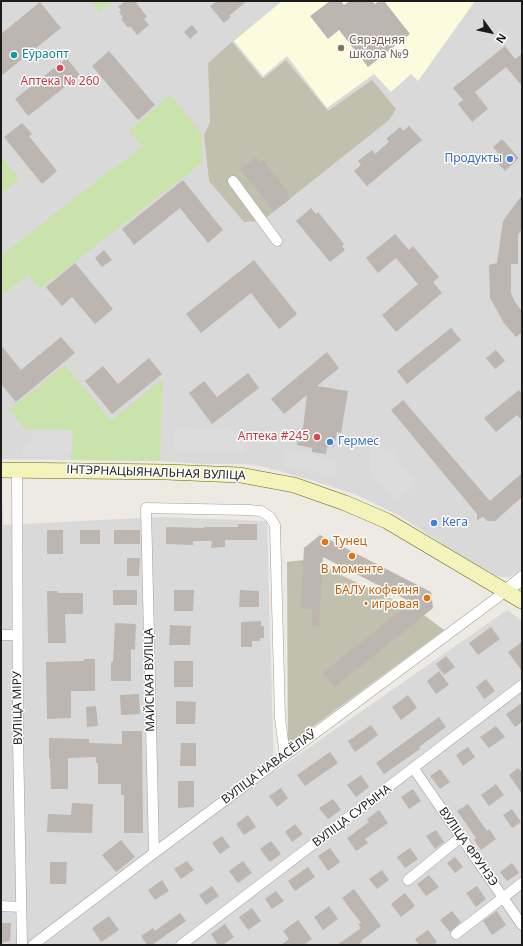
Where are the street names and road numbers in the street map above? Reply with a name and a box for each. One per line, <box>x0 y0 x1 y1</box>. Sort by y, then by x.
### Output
street label: ІНТЭРНАЦЫЯНАЛЬНАЯ ВУЛІЦА <box>66 463 246 483</box>
street label: МАЙСКАЯ ВУЛІЦА <box>142 628 158 732</box>
street label: ВУЛІЦА МІРУ <box>10 671 26 745</box>
street label: ВУЛІЦА НАВАСЁЛАЎ <box>219 727 319 807</box>
street label: ВУЛІЦА СУРЫНА <box>310 782 394 850</box>
street label: ВУЛІЦА ФРУНЗЭ <box>435 805 501 889</box>

